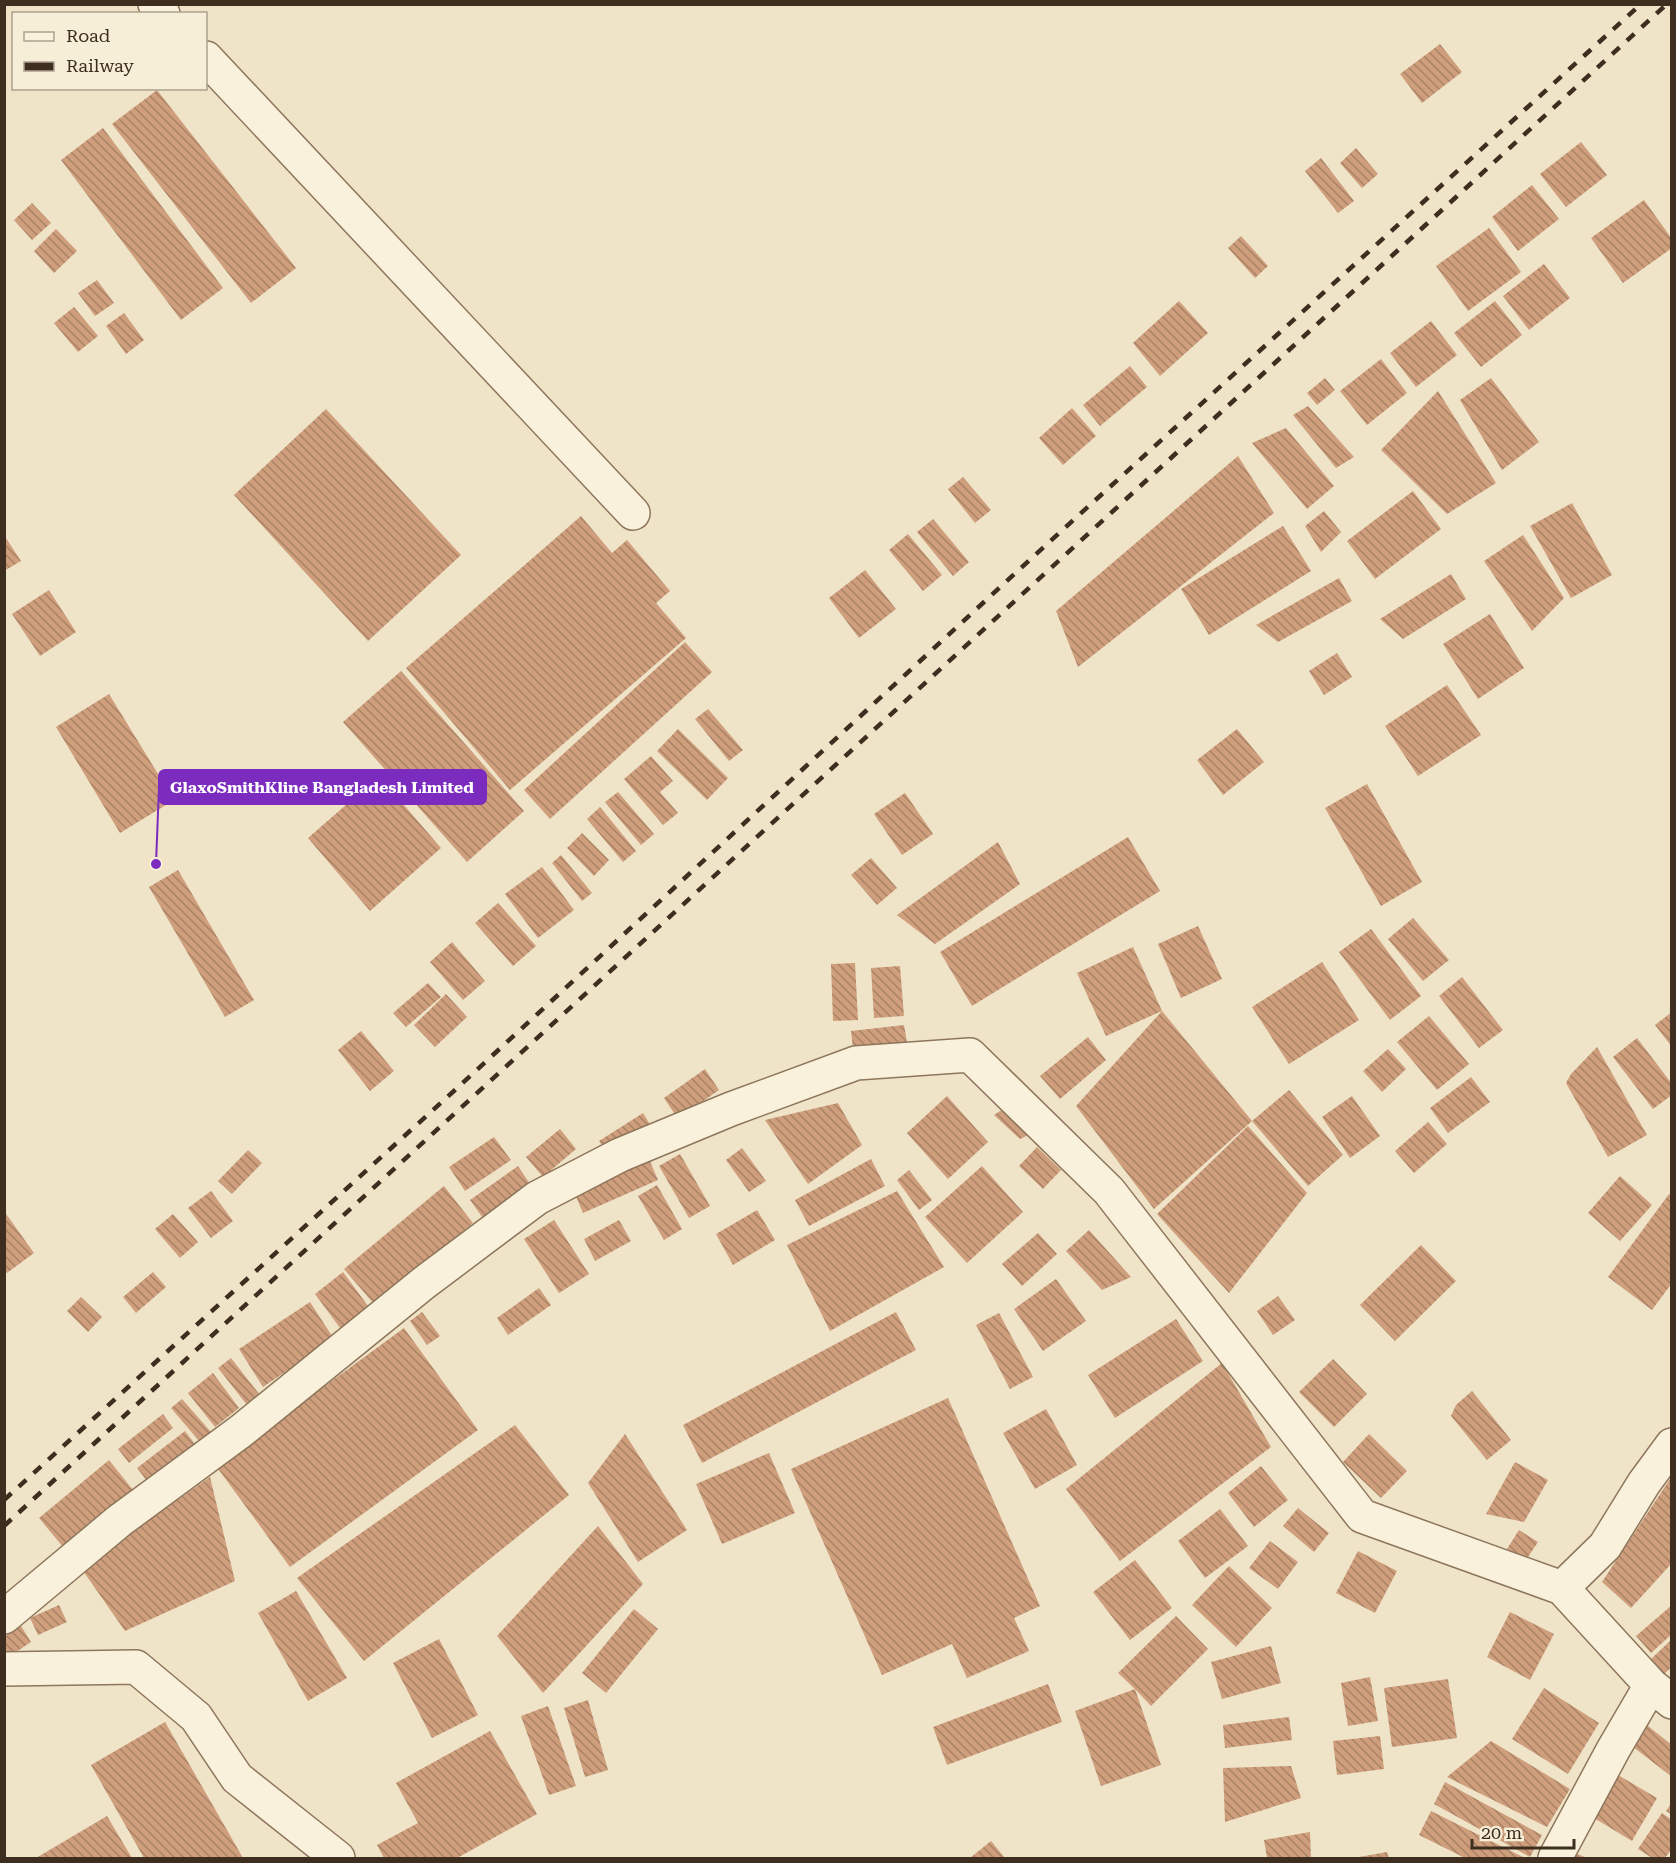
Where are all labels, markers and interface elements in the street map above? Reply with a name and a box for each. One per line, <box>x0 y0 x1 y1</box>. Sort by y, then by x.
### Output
legend <box>12 12 207 90</box>
text: Road <box>66 25 111 46</box>
text: Railway <box>66 55 134 76</box>
callout: GlaxoSmithKline Bangladesh Limited <box>159 770 486 804</box>
text: GlaxoSmithKline Bangladesh Limited <box>170 778 474 797</box>
scale bar <box>1472 1812 1574 1850</box>
text: 20 m <box>1481 1822 1522 1843</box>

